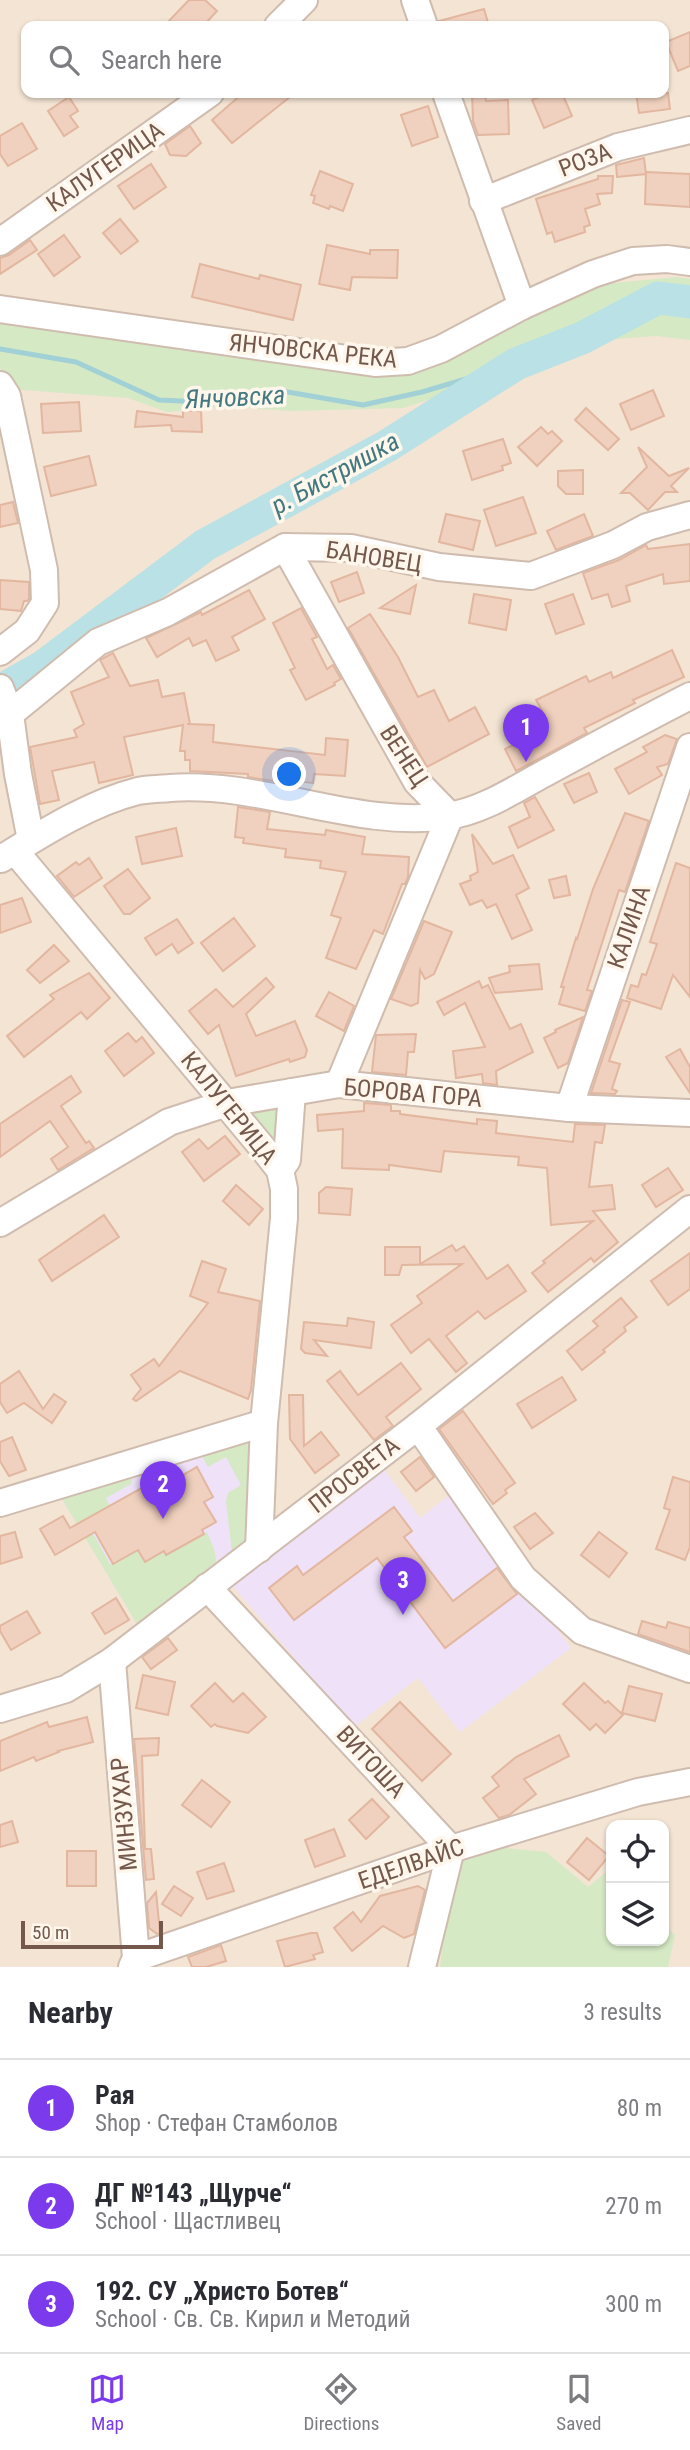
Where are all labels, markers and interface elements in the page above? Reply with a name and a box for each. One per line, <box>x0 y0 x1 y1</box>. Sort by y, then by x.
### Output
search box <box>21 21 669 98</box>
icon: search <box>45 41 83 79</box>
text: Search here <box>101 45 222 75</box>
street label: КАЛУГЕРИЦА <box>41 116 169 218</box>
street label: РОЗА <box>555 137 615 183</box>
street label: ЯНЧОВСКА РЕКА <box>228 328 399 374</box>
water label: Янчовска <box>183 379 286 415</box>
water label: р. Бистришка <box>265 426 404 521</box>
street label: БАНОВЕЦ <box>324 536 424 578</box>
pin: 1 <box>503 704 549 762</box>
street label: ВЕНЕЦ <box>374 720 434 792</box>
your location <box>272 757 306 791</box>
street label: КАЛИНА <box>602 882 656 972</box>
street label: КАЛУГЕРИЦА <box>175 1046 283 1170</box>
street label: БОРОВА ГОРА <box>343 1073 483 1113</box>
street label: ПРОСВЕТА <box>303 1431 405 1519</box>
pin: 2 <box>140 1461 186 1519</box>
pin: 3 <box>380 1557 426 1615</box>
street label: ВИТОША <box>331 1720 411 1804</box>
street label: МИНЗУХАР <box>105 1756 143 1872</box>
map controls <box>606 1820 669 1946</box>
button: locate <box>606 1820 669 1883</box>
street label: ЕДЕЛВАЙС <box>354 1833 468 1895</box>
button: layers <box>606 1883 669 1946</box>
scale bar <box>21 1918 163 1950</box>
text: 50 m <box>32 1921 69 1944</box>
text: Nearby <box>28 1995 113 2030</box>
text: 3 results <box>584 1999 662 2026</box>
text: Рая <box>95 2080 135 2110</box>
text: 1 <box>45 2095 57 2122</box>
text: 80 m <box>617 2095 662 2122</box>
text: Shop · Стефан Стамболов <box>95 2110 338 2137</box>
text: ДГ №143 „Щурче“ <box>95 2178 292 2208</box>
text: 2 <box>45 2193 57 2220</box>
text: 270 m <box>605 2193 662 2220</box>
text: School · Щастливец <box>95 2208 281 2235</box>
text: 192. СУ „Христо Ботев“ <box>95 2276 349 2306</box>
text: 3 <box>45 2291 57 2318</box>
text: 300 m <box>605 2291 662 2318</box>
text: School · Св. Св. Кирил и Методий <box>95 2306 410 2333</box>
tab: Map <box>88 2370 126 2435</box>
tab: Directions <box>303 2370 379 2435</box>
tab: Saved <box>556 2370 602 2435</box>

